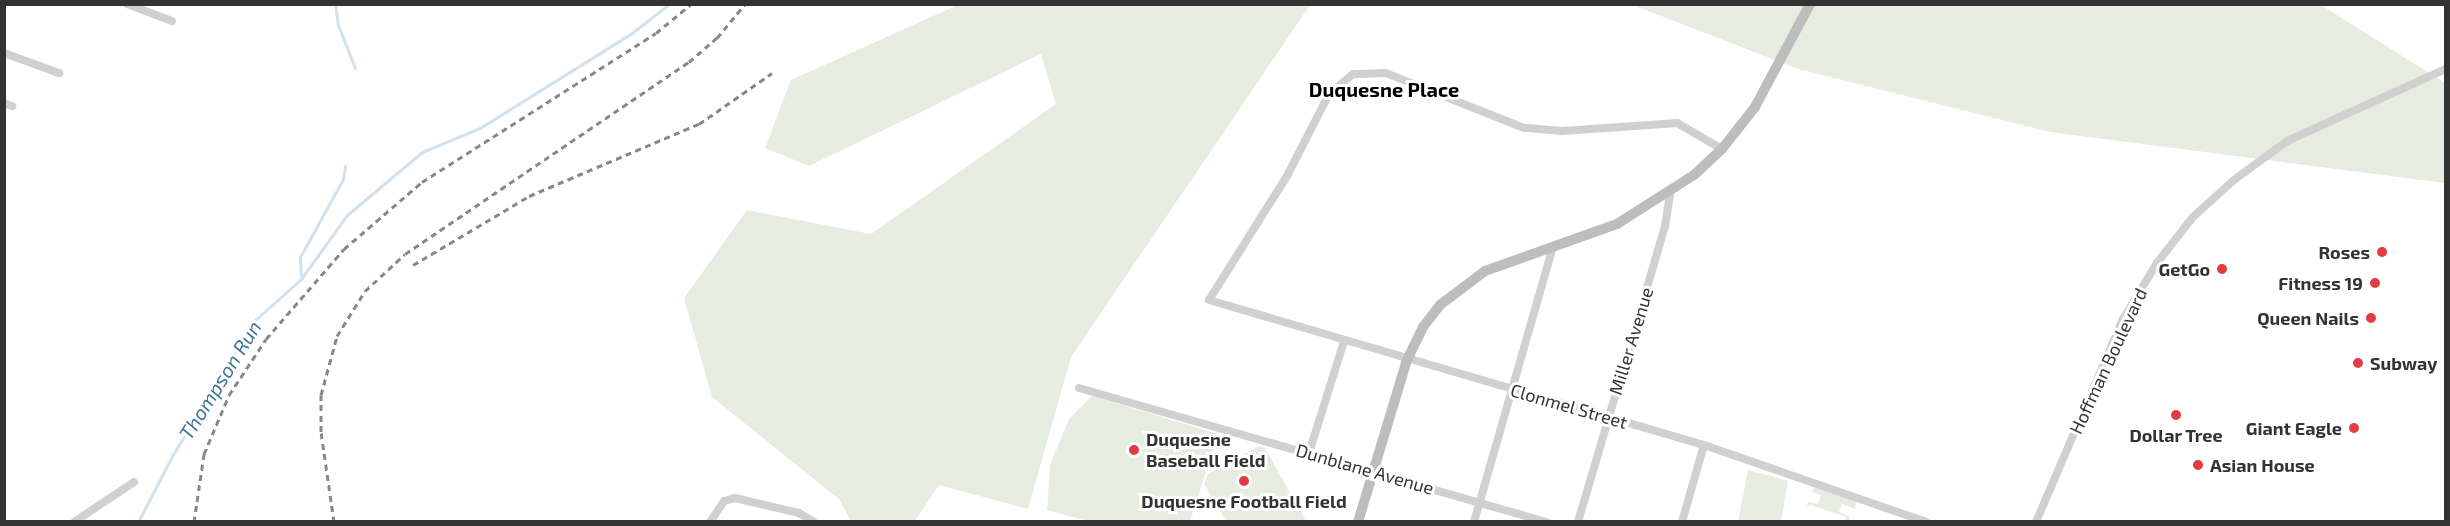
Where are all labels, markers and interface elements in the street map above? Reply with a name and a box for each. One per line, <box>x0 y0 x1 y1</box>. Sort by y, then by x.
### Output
district label: Duquesne Place <box>1309 77 1459 101</box>
place label: Roses <box>2319 241 2370 263</box>
marker: Roses <box>2375 245 2389 259</box>
place label: GetGo <box>2159 258 2210 280</box>
marker: GetGo <box>2215 262 2229 276</box>
place label: Fitness 19 <box>2278 272 2363 294</box>
marker: Fitness 19 <box>2368 276 2382 290</box>
street label: Miller Avenue <box>1604 284 1658 398</box>
street label: Hoffman Boulevard <box>2065 285 2151 437</box>
place label: Queen Nails <box>2257 307 2359 329</box>
marker: Queen Nails <box>2364 311 2378 325</box>
water label: Thompson Run <box>174 316 266 444</box>
place label: Subway <box>2370 352 2437 374</box>
marker: Subway <box>2351 356 2365 370</box>
street label: Clonmel Street <box>1508 379 1630 433</box>
marker: Dollar Tree <box>2169 408 2183 422</box>
place label: Giant Eagle <box>2246 417 2342 439</box>
marker: Giant Eagle <box>2347 421 2361 435</box>
place label: Dollar Tree <box>2129 424 2223 446</box>
place label: Duquesne Baseball Field <box>1146 429 1266 472</box>
street label: Dunblane Avenue <box>1293 439 1437 499</box>
marker: Duquesne Baseball Field <box>1127 443 1141 457</box>
place label: Asian House <box>2210 454 2315 476</box>
marker: Asian House <box>2191 458 2205 472</box>
marker: Duquesne Football Field <box>1237 474 1251 488</box>
place label: Duquesne Football Field <box>1141 490 1347 512</box>

